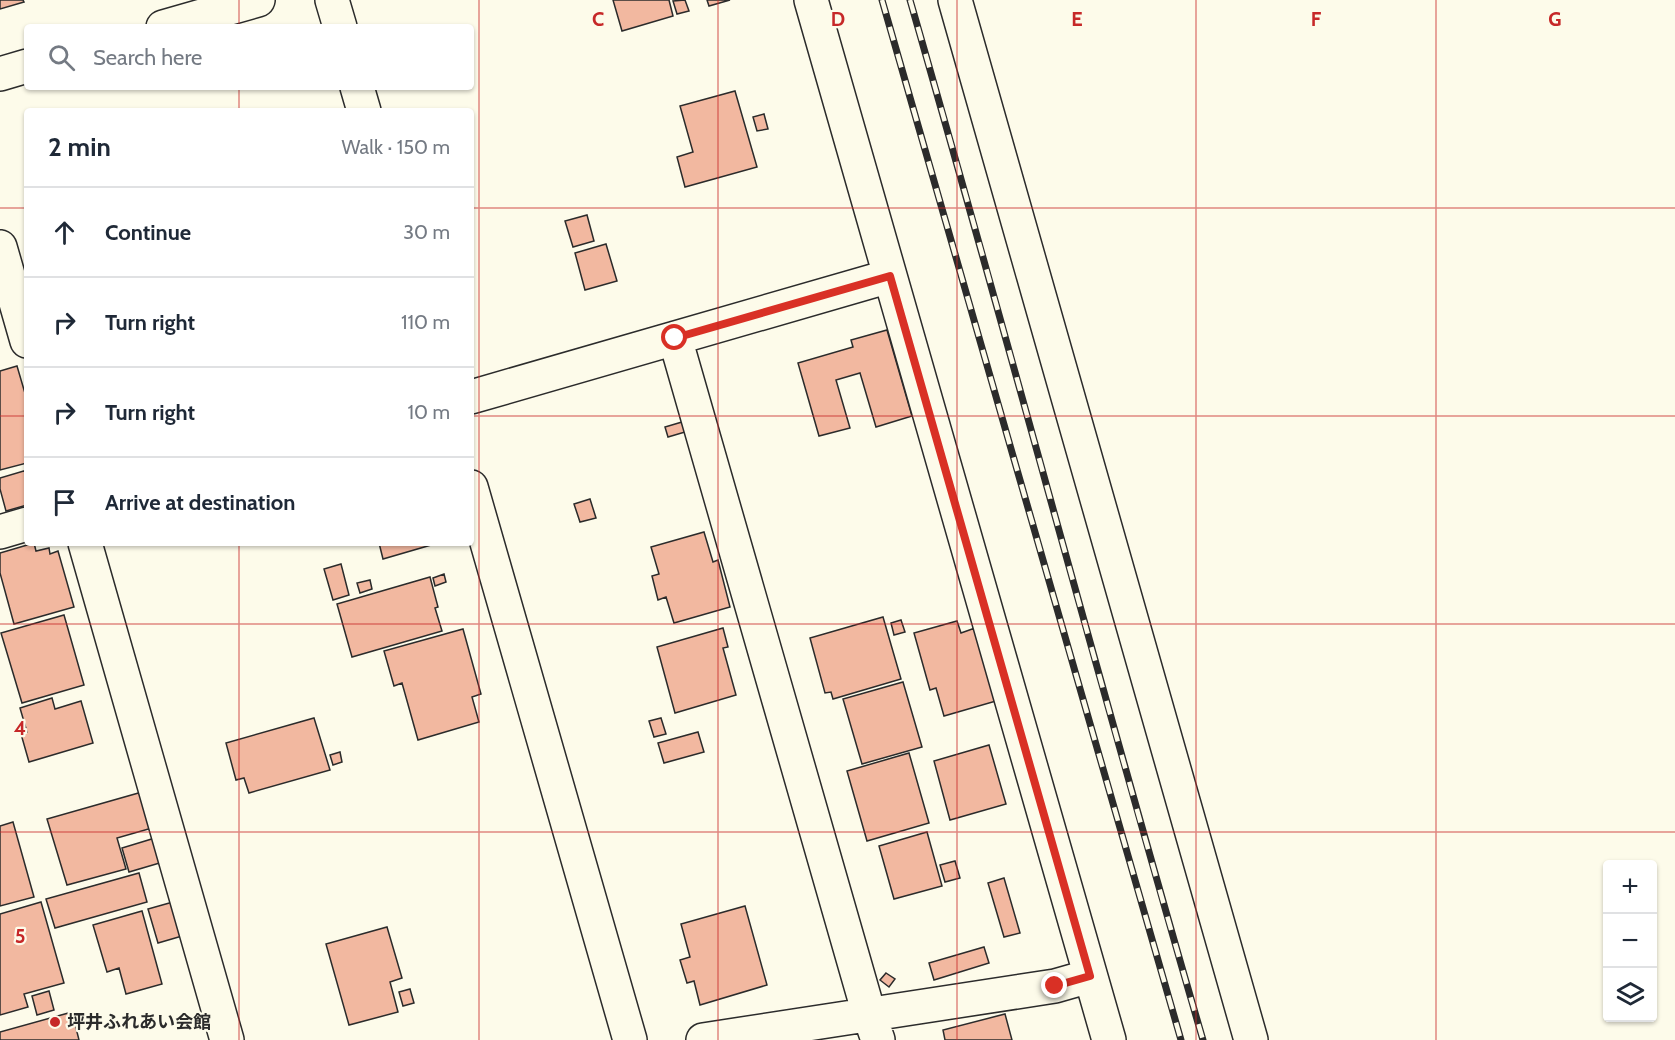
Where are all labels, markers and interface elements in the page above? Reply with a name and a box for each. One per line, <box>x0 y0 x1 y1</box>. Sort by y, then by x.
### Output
text: C <box>592 7 604 31</box>
text: D <box>831 7 845 31</box>
text: E <box>1071 7 1083 31</box>
text: F <box>1311 7 1322 31</box>
text: G <box>1548 7 1562 31</box>
search box <box>24 24 474 90</box>
icon: search <box>45 41 78 74</box>
text: Search here <box>93 44 202 71</box>
text: 2 min <box>48 131 111 163</box>
text: Walk · 150 m <box>342 135 450 159</box>
icon: ahead <box>48 216 81 249</box>
text: Continue <box>105 219 191 246</box>
text: 30 m <box>403 220 450 244</box>
icon: right <box>48 306 81 339</box>
text: Turn right <box>105 309 195 336</box>
text: 110 m <box>401 310 450 334</box>
route start <box>661 324 687 350</box>
icon: right <box>48 396 81 429</box>
text: Turn right <box>105 399 195 426</box>
text: 10 m <box>407 400 450 424</box>
icon: arrive <box>48 486 81 519</box>
text: Arrive at destination <box>105 489 295 516</box>
text: 4 <box>14 716 26 740</box>
map controls <box>1603 860 1657 1022</box>
button: + <box>1603 860 1657 914</box>
button: − <box>1603 914 1657 968</box>
text: 5 <box>15 924 25 948</box>
button: layers <box>1603 968 1657 1022</box>
route end <box>1041 972 1067 998</box>
place label: 坪井ふれあい会館 <box>67 1011 211 1033</box>
marker: 坪井ふれあい会館 <box>48 1015 62 1029</box>

